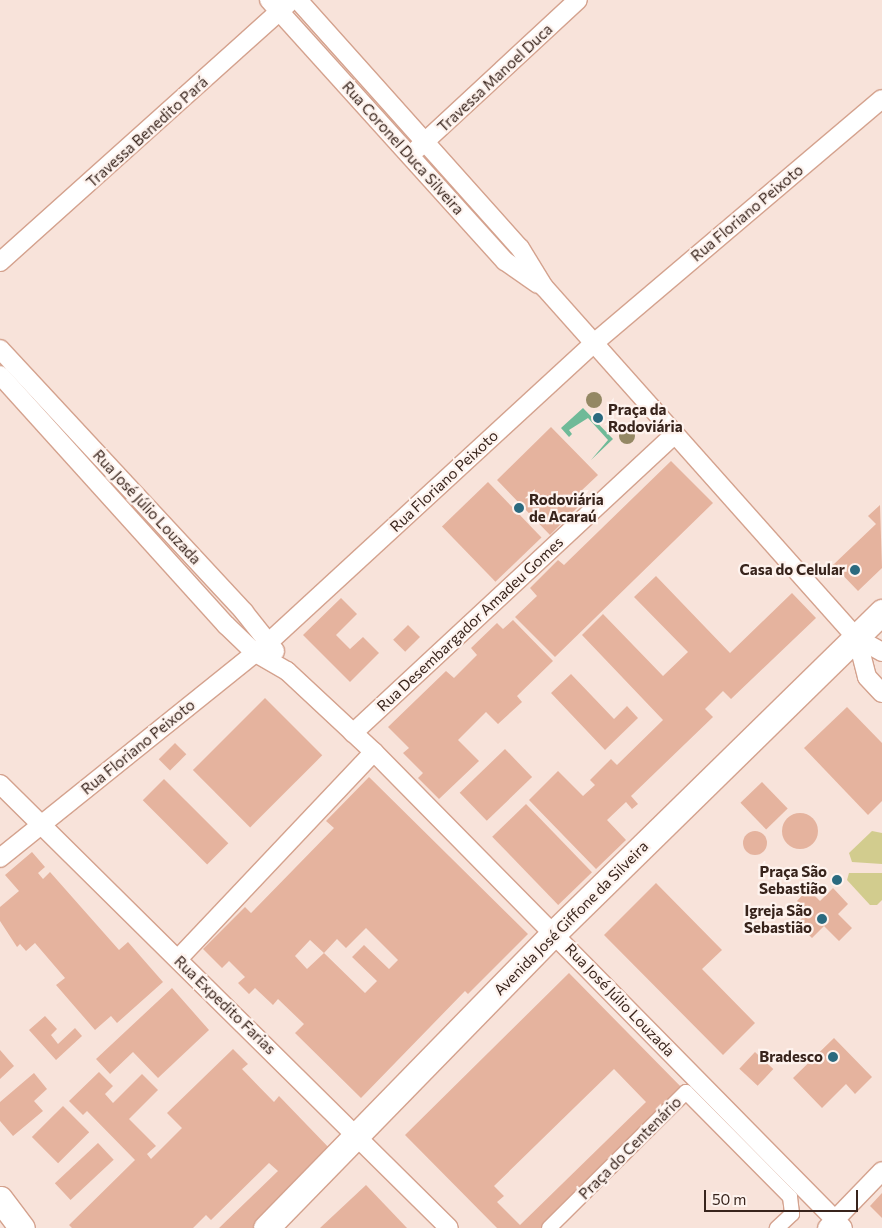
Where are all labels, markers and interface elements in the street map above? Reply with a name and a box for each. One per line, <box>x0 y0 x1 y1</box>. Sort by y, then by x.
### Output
street label: Travessa Manoel Duca <box>434 20 556 136</box>
street label: Travessa Benedito Pará <box>83 73 211 191</box>
street label: Rua Coronel Duca Silveira <box>338 78 468 218</box>
street label: Rua Floriano Peixoto <box>687 161 807 265</box>
place label: Praça da Rodoviária <box>608 400 683 435</box>
marker: Praça da Rodoviária <box>592 412 604 424</box>
street label: Rua Floriano Peixoto <box>386 426 502 536</box>
street label: Rua José Júlio Louzada <box>89 446 205 568</box>
place label: Rodoviária de Acaraú <box>529 490 604 525</box>
marker: Rodoviária de Acaraú <box>513 502 525 514</box>
street label: Rua Desembargador Amadeu Gomes <box>373 533 567 715</box>
place label: Casa do Celular <box>740 561 845 579</box>
marker: Casa do Celular <box>849 564 861 576</box>
street label: Rua Floriano Peixoto <box>78 696 198 798</box>
street label: Avenida José Giffone da Silveira <box>490 837 652 999</box>
place label: Praça São Sebastião <box>759 862 827 897</box>
marker: Praça São Sebastião <box>831 874 843 886</box>
place label: Igreja São Sebastião <box>744 901 812 936</box>
marker: Igreja São Sebastião <box>816 913 828 925</box>
street label: Rua José Júlio Louzada <box>561 940 679 1060</box>
street label: Rua Expedito Farias <box>171 952 279 1058</box>
place label: Bradesco <box>759 1048 823 1066</box>
marker: Bradesco <box>827 1051 839 1063</box>
street label: Praça do Centenário <box>575 1093 685 1203</box>
scale bar <box>707 1180 861 1212</box>
text: 50 m <box>712 1190 746 1208</box>

